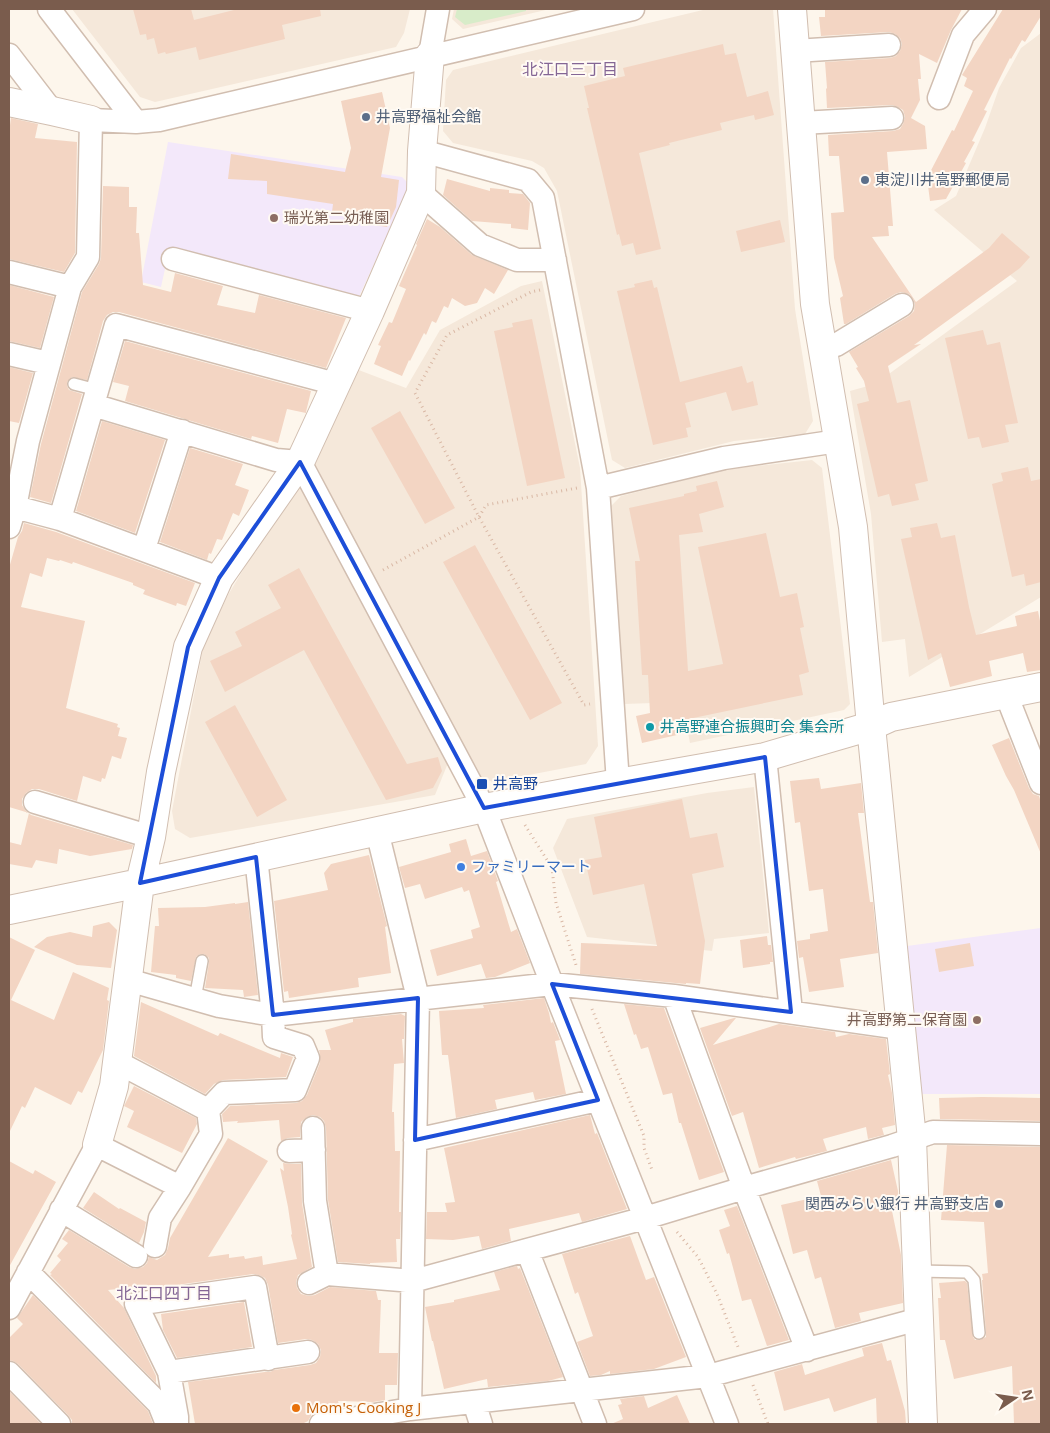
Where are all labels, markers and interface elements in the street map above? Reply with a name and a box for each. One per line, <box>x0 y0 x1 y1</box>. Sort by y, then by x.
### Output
district label: 北江口三丁目 <box>522 58 618 80</box>
place label: 井高野福祉会館 <box>376 106 481 126</box>
marker: 井高野福祉会館 <box>360 111 372 123</box>
place label: 東淀川井高野郵便局 <box>875 169 1010 189</box>
marker: 東淀川井高野郵便局 <box>859 174 871 186</box>
place label: 瑞光第二幼稚園 <box>284 207 389 227</box>
marker: 瑞光第二幼稚園 <box>268 212 280 224</box>
place label: 井高野連合振興町会 集会所 <box>660 716 844 736</box>
marker: 井高野連合振興町会 集会所 <box>644 721 656 733</box>
place label: 井高野 <box>493 773 538 793</box>
marker: 井高野 <box>475 777 489 791</box>
place label: ファミリーマート <box>471 856 591 876</box>
marker: ファミリーマート <box>455 861 467 873</box>
place label: 井高野第二保育園 <box>847 1009 967 1029</box>
marker: 井高野第二保育園 <box>971 1014 983 1026</box>
place label: 関西みらい銀行 井高野支店 <box>805 1193 989 1213</box>
marker: 関西みらい銀行 井高野支店 <box>993 1198 1005 1210</box>
district label: 北江口四丁目 <box>116 1282 212 1304</box>
north arrow <box>990 1373 1040 1423</box>
text: N <box>1018 1387 1039 1403</box>
place label: Mom's Cooking J <box>306 1397 421 1417</box>
marker: Mom's Cooking J <box>290 1402 302 1414</box>

